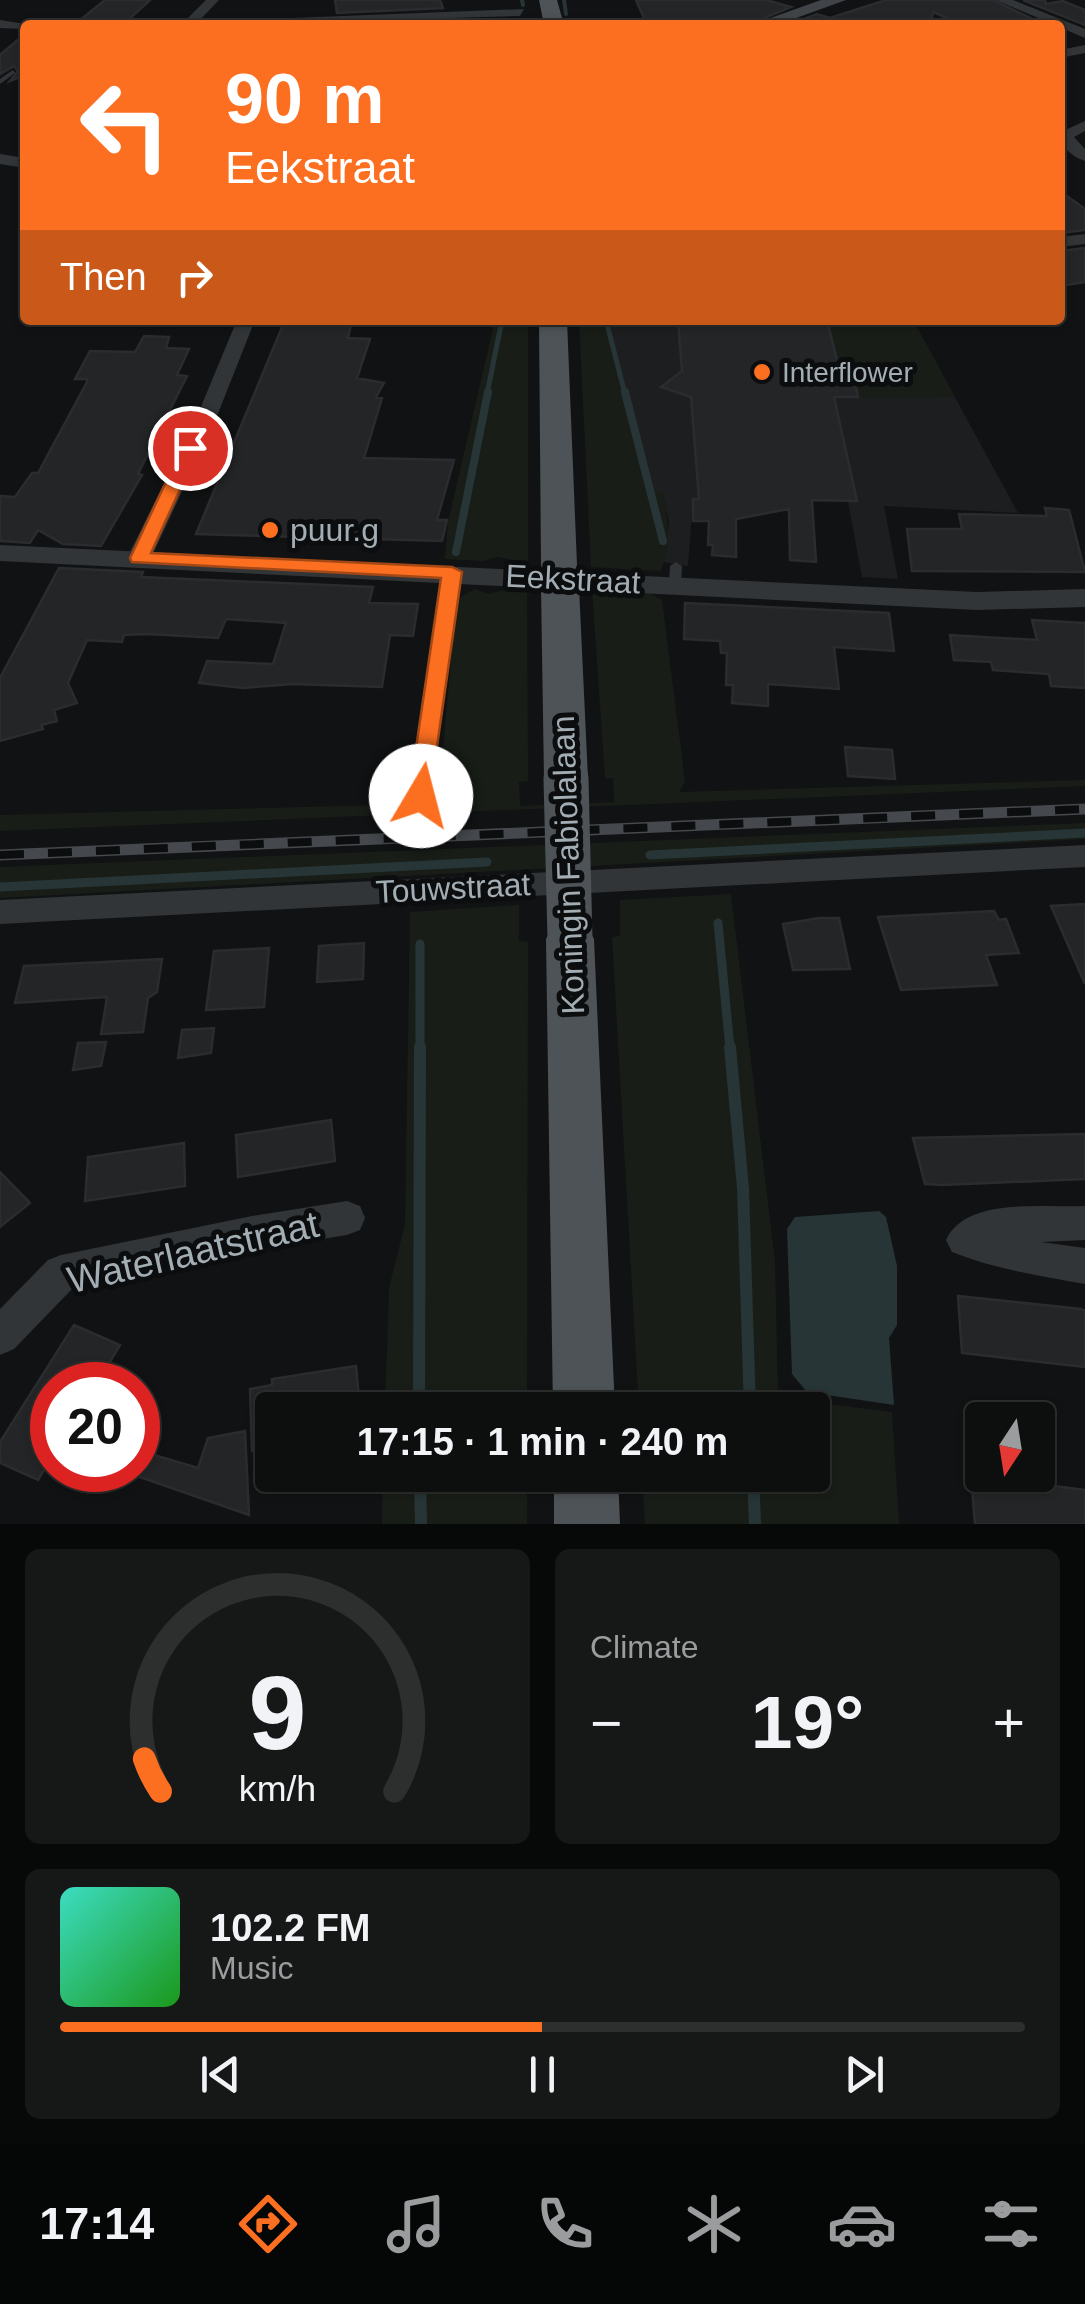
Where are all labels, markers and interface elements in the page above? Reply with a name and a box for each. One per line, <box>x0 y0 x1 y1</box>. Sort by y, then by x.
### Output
icon: left <box>60 60 190 190</box>
text: 90 m <box>225 60 385 138</box>
text: Eekstraat <box>225 142 415 193</box>
icon: right <box>167 250 222 305</box>
text: Then <box>60 256 147 298</box>
place label: Interflower <box>782 357 913 388</box>
marker: Interflower <box>751 361 773 383</box>
pin <box>148 406 233 491</box>
icon: arrive <box>163 421 218 476</box>
place label: puur.g <box>290 512 379 548</box>
marker: puur.g <box>259 519 281 541</box>
street label: Eekstraat <box>505 557 642 601</box>
street label: Koningin Fabiolalaan <box>545 715 591 1015</box>
position arrow <box>369 744 473 848</box>
street label: Touwstraat <box>375 866 531 910</box>
street label: Waterlaatstraat <box>63 1203 323 1301</box>
speed limit sign: 20 <box>30 1362 160 1492</box>
north arrow <box>965 1402 1055 1492</box>
map controls <box>965 1402 1055 1492</box>
text: 17:15 · 1 min · 240 m <box>357 1421 728 1463</box>
text: Climate <box>590 1629 698 1665</box>
text: 9 <box>249 1655 306 1771</box>
text: 19° <box>751 1680 864 1764</box>
text: − <box>590 1692 622 1754</box>
text: + <box>993 1692 1025 1754</box>
text: km/h <box>239 1769 316 1809</box>
text: 102.2 FM <box>210 1907 371 1949</box>
text: Music <box>210 1950 294 1986</box>
icon: previous <box>193 2047 248 2102</box>
icon: pause <box>515 2047 570 2102</box>
icon: next <box>837 2047 892 2102</box>
icon: directions <box>233 2189 303 2259</box>
icon: music <box>381 2189 451 2259</box>
icon: phone <box>530 2189 600 2259</box>
icon: climate <box>679 2189 749 2259</box>
icon: car <box>827 2189 897 2259</box>
icon: filters <box>976 2189 1046 2259</box>
text: 17:14 <box>39 2198 154 2249</box>

